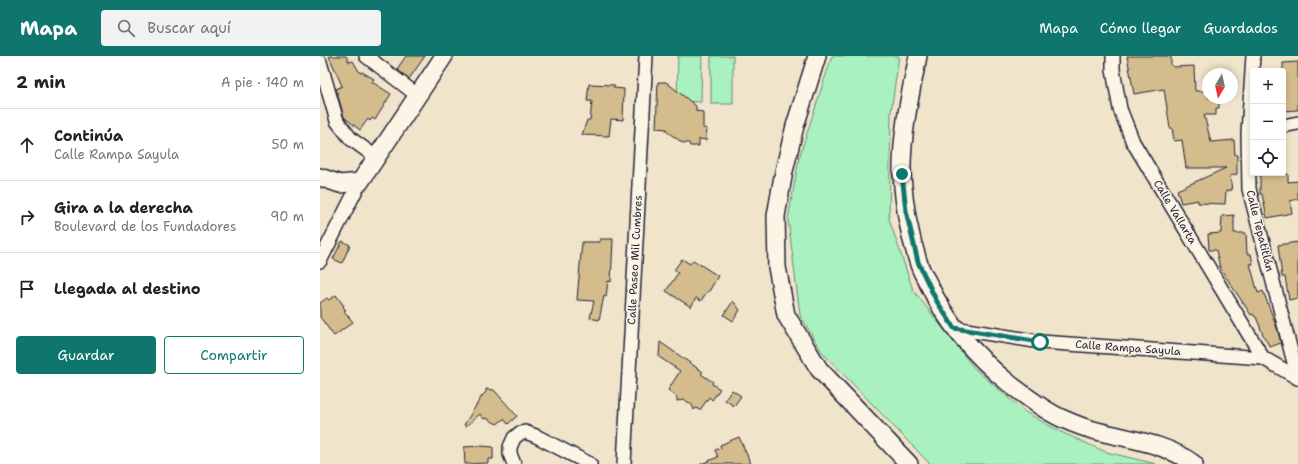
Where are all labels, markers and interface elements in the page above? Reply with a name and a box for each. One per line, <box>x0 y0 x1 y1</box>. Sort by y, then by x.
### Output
search box <box>101 10 381 46</box>
text: Mapa <box>20 16 77 41</box>
icon: search <box>115 17 137 39</box>
text: Buscar aquí <box>147 18 231 38</box>
text: Mapa <box>1039 19 1078 37</box>
text: Cómo llegar <box>1100 19 1181 37</box>
text: Guardados <box>1203 19 1278 37</box>
north arrow <box>1202 68 1238 104</box>
map controls <box>1250 68 1286 176</box>
button: + <box>1250 68 1286 104</box>
text: 2 min <box>16 71 66 93</box>
text: A pie · 140 m <box>221 74 304 91</box>
button: − <box>1250 104 1286 140</box>
text: Continúa <box>54 126 123 146</box>
icon: ahead <box>16 134 38 156</box>
text: 50 m <box>271 136 304 153</box>
button: locate <box>1250 140 1286 176</box>
text: Calle Rampa Sayula <box>54 146 179 163</box>
route end <box>893 165 911 183</box>
street label: Calle Vallarta <box>1150 177 1200 247</box>
street label: Calle Tepatitlán <box>1243 189 1277 274</box>
street label: Calle Paseo Mil Cumbres <box>624 195 646 325</box>
text: Gira a la derecha <box>54 198 193 218</box>
icon: right <box>16 206 38 228</box>
text: 90 m <box>270 208 304 225</box>
text: Boulevard de los Fundadores <box>54 218 236 235</box>
icon: arrive <box>16 278 38 300</box>
text: Llegada al destino <box>54 279 201 299</box>
route start <box>1031 333 1049 351</box>
button: Guardar <box>16 336 156 374</box>
button: Compartir <box>164 336 304 374</box>
street label: Calle Rampa Sayula <box>1075 337 1181 359</box>

